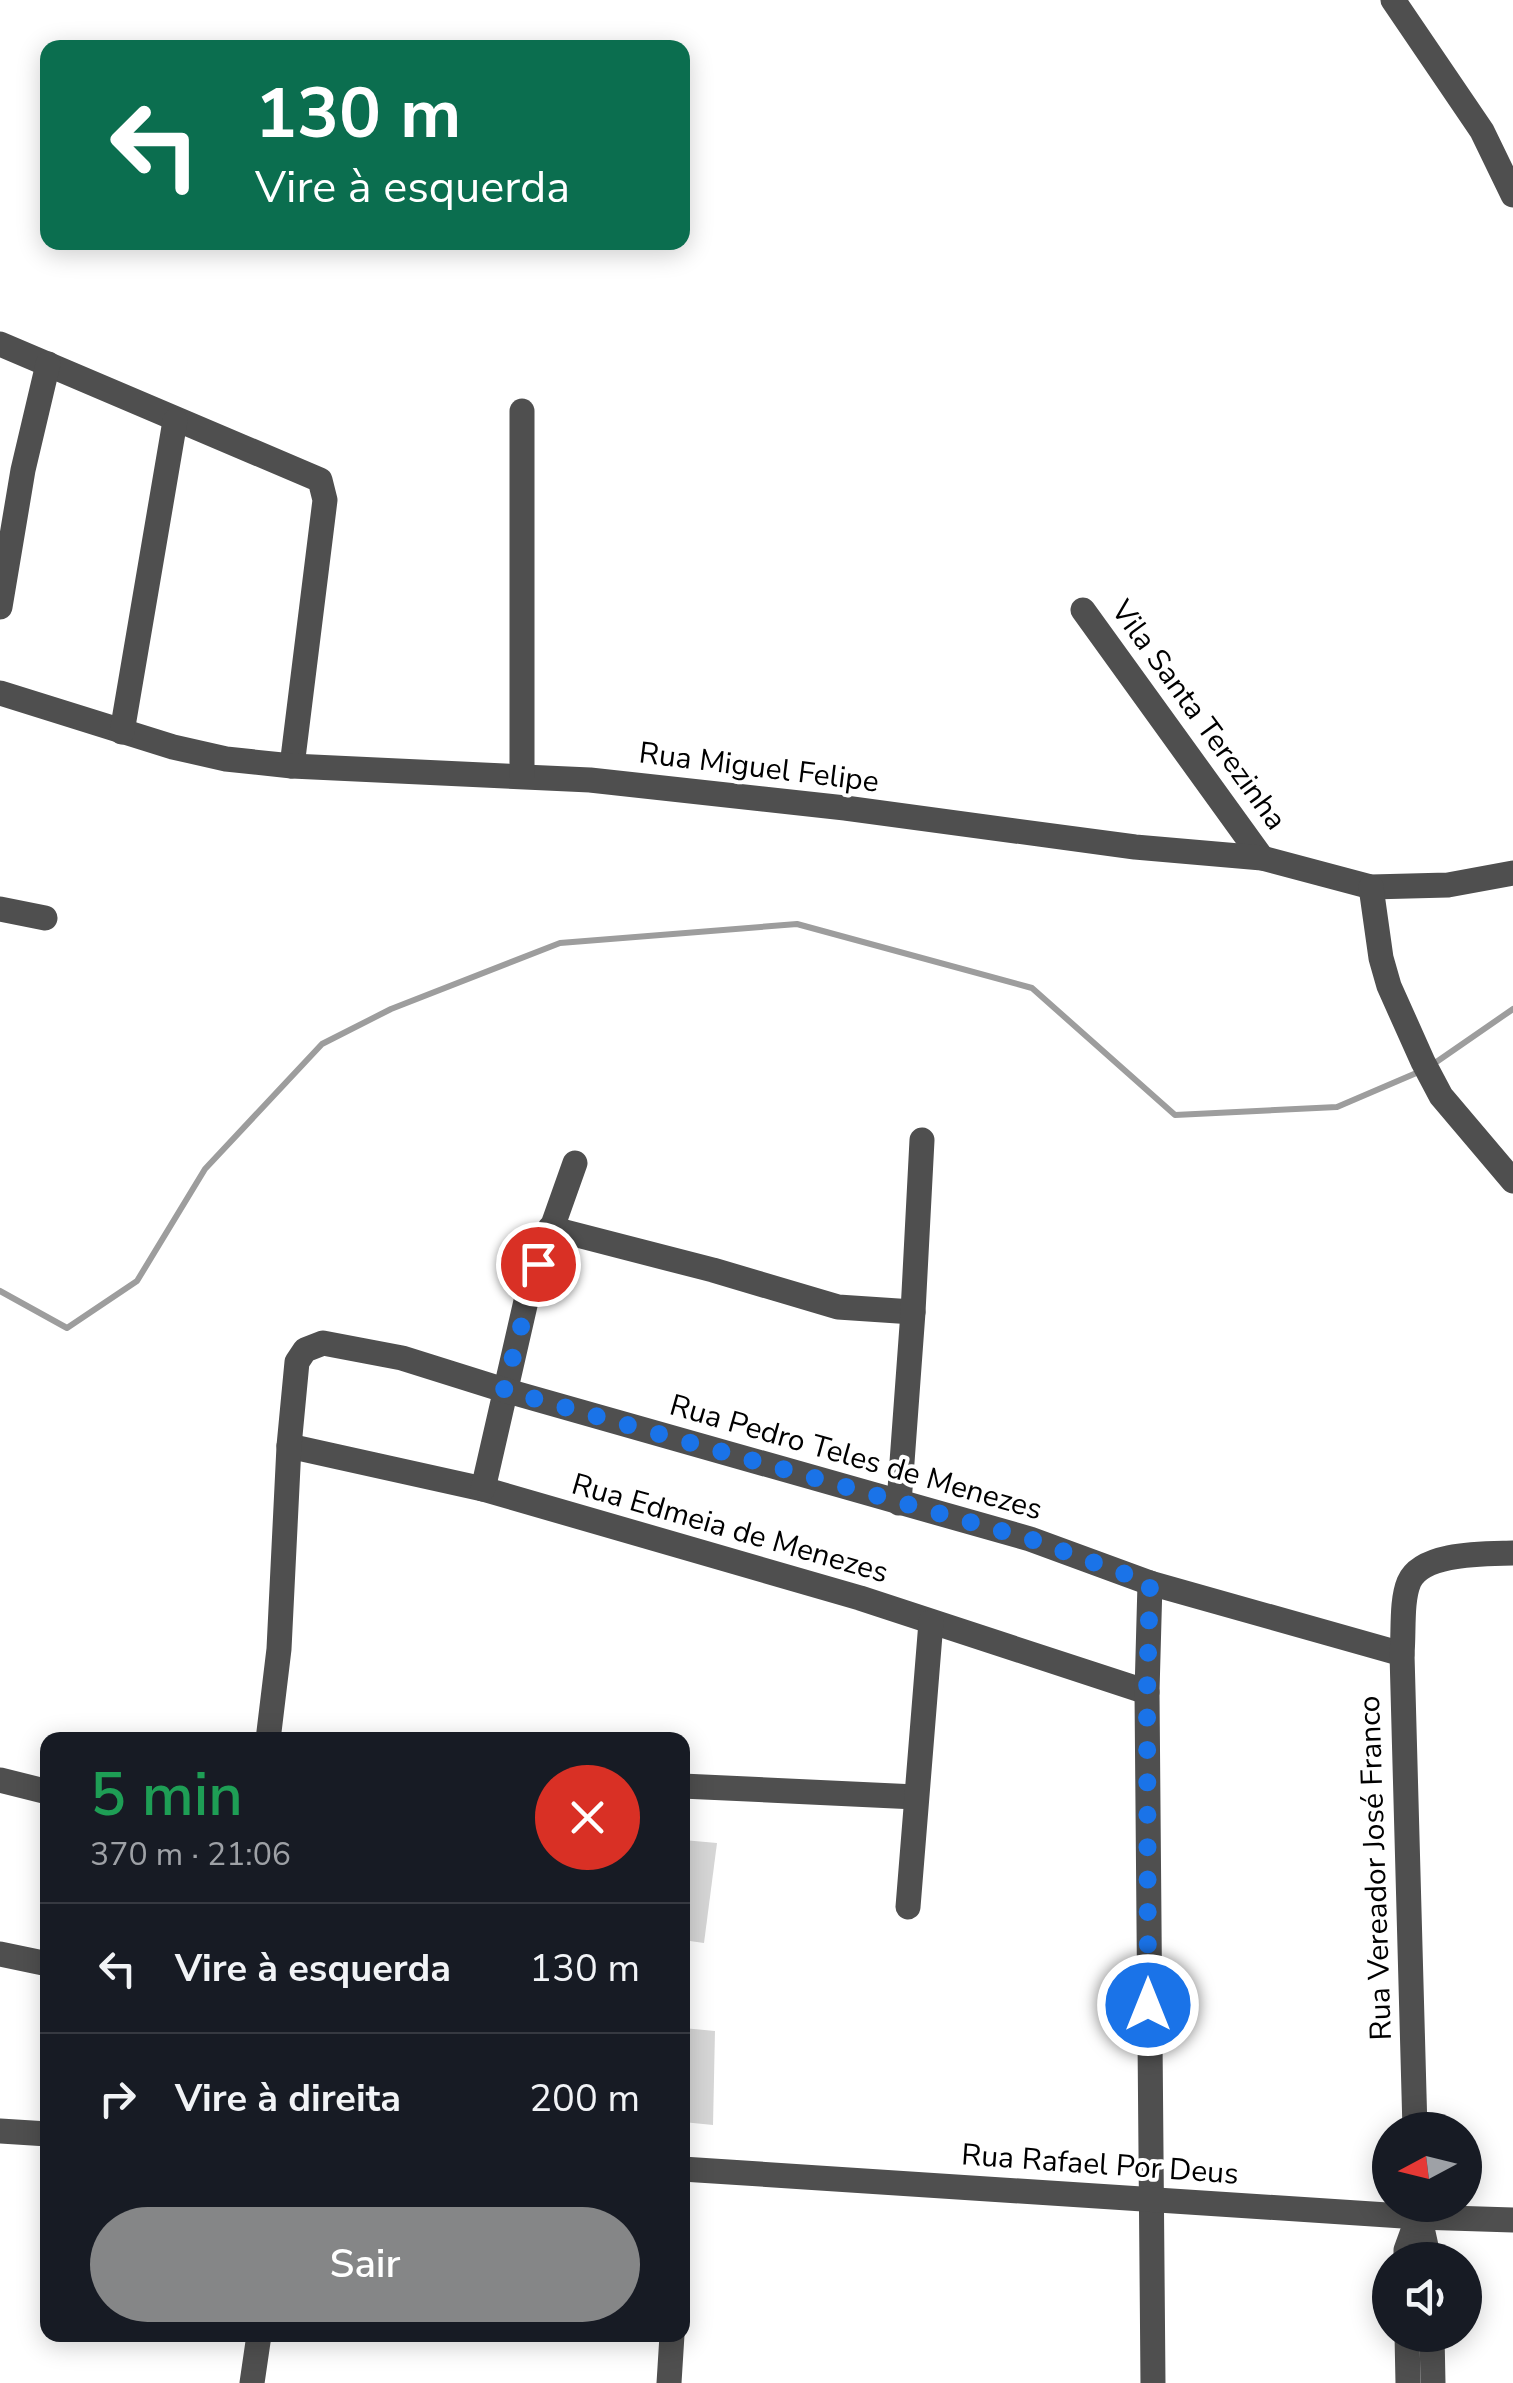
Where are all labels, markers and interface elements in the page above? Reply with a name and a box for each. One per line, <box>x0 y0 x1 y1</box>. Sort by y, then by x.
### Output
text: 130 m <box>255 66 461 162</box>
icon: left <box>90 80 220 210</box>
text: Vire à esquerda <box>255 157 570 218</box>
street label: Vila Santa Terezinha <box>1101 591 1296 838</box>
street label: Rua Miguel Felipe <box>637 732 881 803</box>
pin <box>496 1222 581 1307</box>
icon: arrive <box>511 1237 566 1292</box>
street label: Rua Pedro Teles de Menezes <box>665 1385 1047 1530</box>
street label: Rua Edmeia de Menezes <box>567 1464 893 1593</box>
street label: Rua Vereador José Franco <box>1349 1695 1402 2041</box>
text: 5 min <box>90 1754 243 1836</box>
button: close <box>535 1765 640 1870</box>
text: 370 m · 21:06 <box>90 1833 291 1876</box>
icon: left <box>90 1941 145 1996</box>
text: Vire à esquerda <box>175 1943 451 1994</box>
text: 130 m <box>529 1943 640 1994</box>
position arrow <box>1096 1953 1200 2057</box>
icon: right <box>90 2071 145 2126</box>
text: Vire à direita <box>175 2073 401 2124</box>
text: 200 m <box>529 2073 640 2124</box>
north arrow <box>1372 2112 1482 2222</box>
map controls <box>1372 2112 1482 2352</box>
street label: Rua Rafael Por Deus <box>960 2134 1240 2195</box>
button: Sair <box>90 2207 640 2322</box>
button: sound <box>1372 2242 1482 2352</box>

